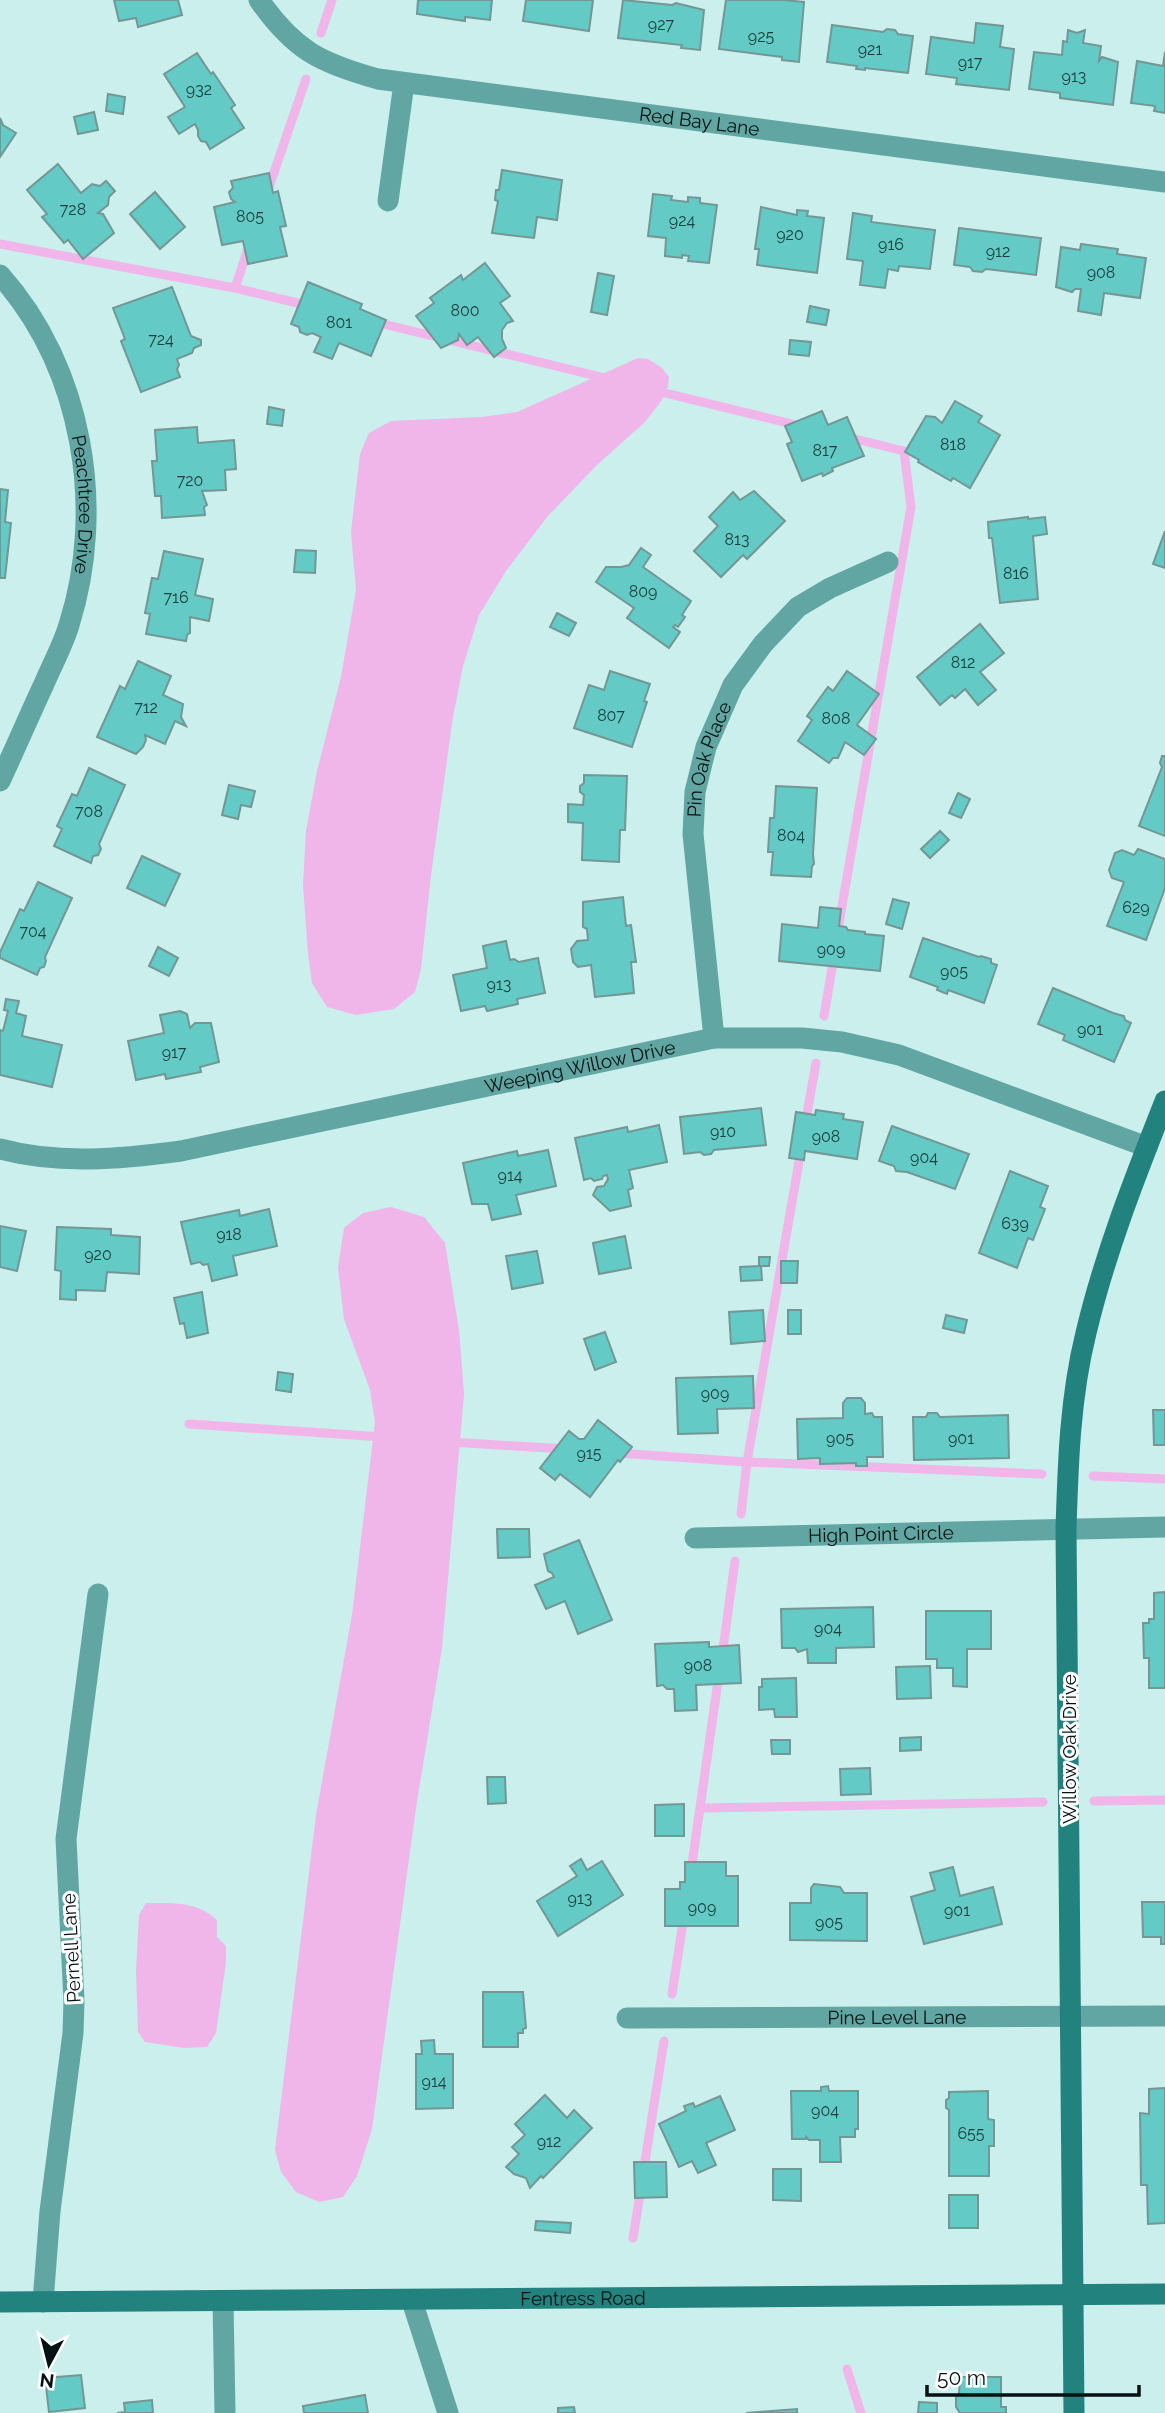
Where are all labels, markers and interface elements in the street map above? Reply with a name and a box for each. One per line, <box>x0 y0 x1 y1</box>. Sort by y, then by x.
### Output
house number: 927 <box>648 15 675 34</box>
house number: 925 <box>748 27 774 46</box>
house number: 921 <box>858 40 882 59</box>
house number: 917 <box>958 53 983 72</box>
house number: 913 <box>1062 67 1086 86</box>
house number: 932 <box>186 80 212 99</box>
street label: Red Bay Lane <box>638 102 761 140</box>
house number: 728 <box>60 200 86 219</box>
house number: 805 <box>236 207 264 226</box>
house number: 924 <box>669 211 695 230</box>
house number: 920 <box>776 225 804 244</box>
house number: 916 <box>878 235 904 254</box>
house number: 912 <box>986 242 1010 261</box>
house number: 908 <box>1087 263 1115 282</box>
house number: 800 <box>450 301 480 320</box>
house number: 801 <box>326 313 352 332</box>
house number: 724 <box>148 330 174 349</box>
street label: Peachtree Drive <box>68 433 97 576</box>
house number: 818 <box>940 435 966 454</box>
house number: 817 <box>813 441 838 460</box>
house number: 720 <box>177 471 203 490</box>
house number: 813 <box>725 530 749 549</box>
house number: 816 <box>1003 564 1029 583</box>
house number: 809 <box>629 582 657 601</box>
house number: 716 <box>163 588 189 607</box>
house number: 812 <box>951 653 975 672</box>
house number: 712 <box>134 698 158 717</box>
street label: Pin Oak Place <box>683 698 736 818</box>
house number: 807 <box>597 706 625 725</box>
house number: 808 <box>822 709 850 728</box>
house number: 708 <box>75 802 103 821</box>
house number: 804 <box>777 826 805 845</box>
house number: 629 <box>1122 898 1150 917</box>
house number: 704 <box>19 922 47 941</box>
house number: 909 <box>817 940 845 959</box>
house number: 905 <box>940 962 968 981</box>
house number: 913 <box>487 975 511 994</box>
house number: 901 <box>1077 1020 1103 1039</box>
street label: Weeping Willow Drive <box>483 1036 677 1097</box>
house number: 917 <box>162 1043 187 1062</box>
house number: 910 <box>710 1122 736 1141</box>
house number: 908 <box>812 1127 840 1146</box>
house number: 904 <box>910 1148 938 1167</box>
house number: 914 <box>498 1166 523 1185</box>
house number: 639 <box>1001 1214 1029 1233</box>
house number: 918 <box>216 1225 242 1244</box>
house number: 920 <box>84 1245 112 1264</box>
house number: 909 <box>701 1384 729 1403</box>
house number: 905 <box>826 1429 854 1448</box>
house number: 901 <box>948 1429 974 1448</box>
house number: 915 <box>577 1444 602 1463</box>
street label: High Point Circle <box>808 1521 954 1546</box>
house number: 904 <box>814 1619 842 1638</box>
house number: 908 <box>684 1656 712 1675</box>
street label: Willow Oak Drive <box>1058 1674 1080 1824</box>
house number: 913 <box>568 1889 592 1908</box>
street label: Pernell Lane <box>57 1893 85 2003</box>
house number: 909 <box>688 1898 716 1917</box>
house number: 901 <box>944 1901 970 1920</box>
house number: 905 <box>815 1913 843 1932</box>
street label: Pine Level Lane <box>827 2006 966 2028</box>
house number: 914 <box>422 2072 447 2091</box>
house number: 904 <box>811 2101 839 2120</box>
house number: 655 <box>957 2124 985 2143</box>
house number: 912 <box>537 2132 561 2151</box>
street label: Fentress Road <box>520 2287 646 2309</box>
north arrow <box>14 2329 84 2399</box>
scale bar <box>927 2354 1139 2398</box>
text: 50 m <box>937 2365 986 2390</box>
text: N <box>38 2369 55 2393</box>

